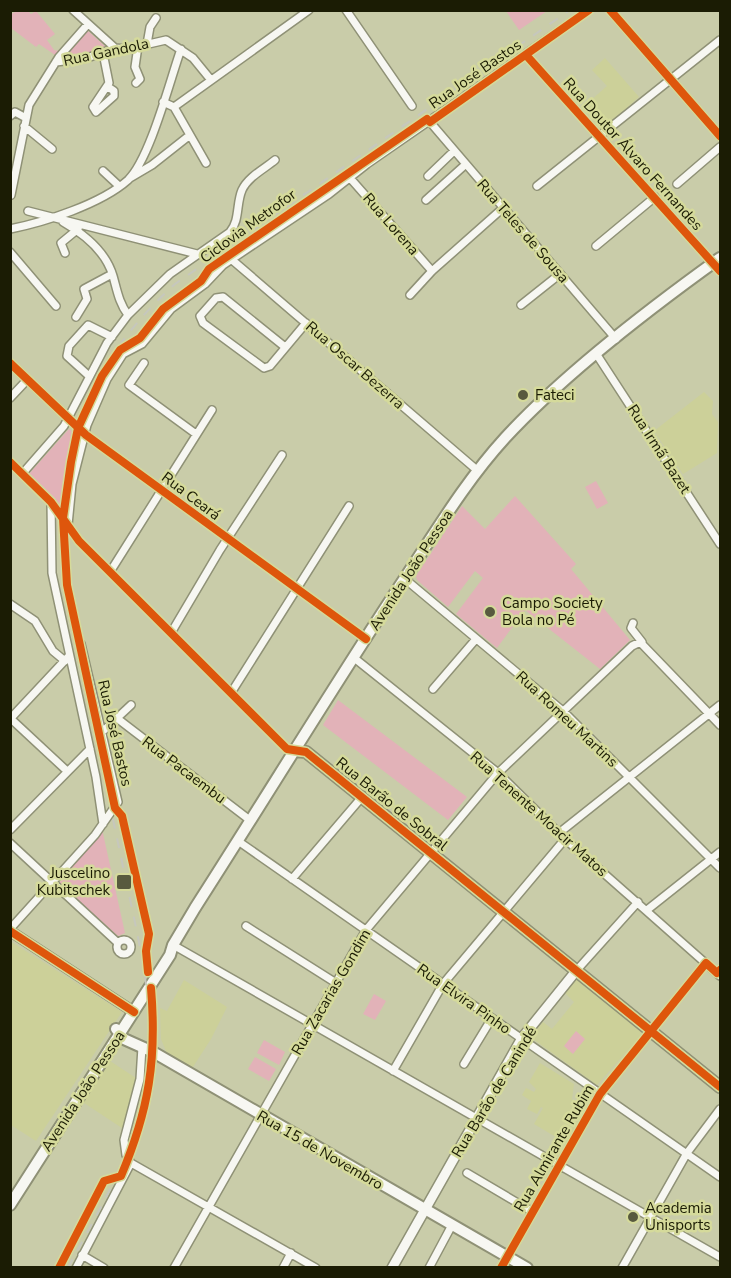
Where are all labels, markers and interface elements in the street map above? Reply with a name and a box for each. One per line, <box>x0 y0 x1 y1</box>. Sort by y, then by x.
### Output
street label: Rua Gandola <box>61 33 151 71</box>
street label: Rua José Bastos <box>425 35 525 113</box>
street label: Rua Doutor Álvaro Fernandes <box>559 73 707 235</box>
street label: Rua Teles de Sousa <box>472 175 574 287</box>
street label: Ciclovia Metrofor <box>196 184 301 268</box>
street label: Rua Lorena <box>358 189 424 259</box>
street label: Rua Oscar Bezerra <box>301 317 409 413</box>
place label: Fateci <box>535 385 574 405</box>
marker: Fateci <box>516 388 530 402</box>
street label: Rua Irmã Bazet <box>623 401 696 498</box>
street label: Rua Ceará <box>157 467 225 525</box>
street label: Avenida João Pessoa <box>365 506 457 634</box>
place label: Campo Society Bola no Pé <box>502 593 603 630</box>
marker: Campo Society Bola no Pé <box>483 605 497 619</box>
street label: Rua Romeu Martins <box>512 666 622 772</box>
street label: Rua José Bastos <box>93 678 137 788</box>
street label: Rua Pacaembu <box>138 732 230 808</box>
street label: Rua Tenente Moacir Matos <box>466 747 612 881</box>
street label: Rua Barão de Sobral <box>332 753 452 856</box>
place label: Juscelino Kubitschek <box>37 863 110 900</box>
marker: Juscelino Kubitschek <box>115 873 133 891</box>
street label: Rua Zacarias Gondim <box>287 925 375 1059</box>
street label: Rua Elvira Pinho <box>413 959 515 1039</box>
street label: Rua Barão de Canindé <box>447 1023 541 1161</box>
street label: Avenida João Pessoa <box>37 1027 129 1155</box>
street label: Rua Almirante Rubim <box>509 1081 599 1215</box>
street label: Rua 15 de Novembro <box>253 1106 387 1194</box>
place label: Academia Unisports <box>645 1198 712 1235</box>
marker: Academia Unisports <box>626 1210 640 1224</box>

